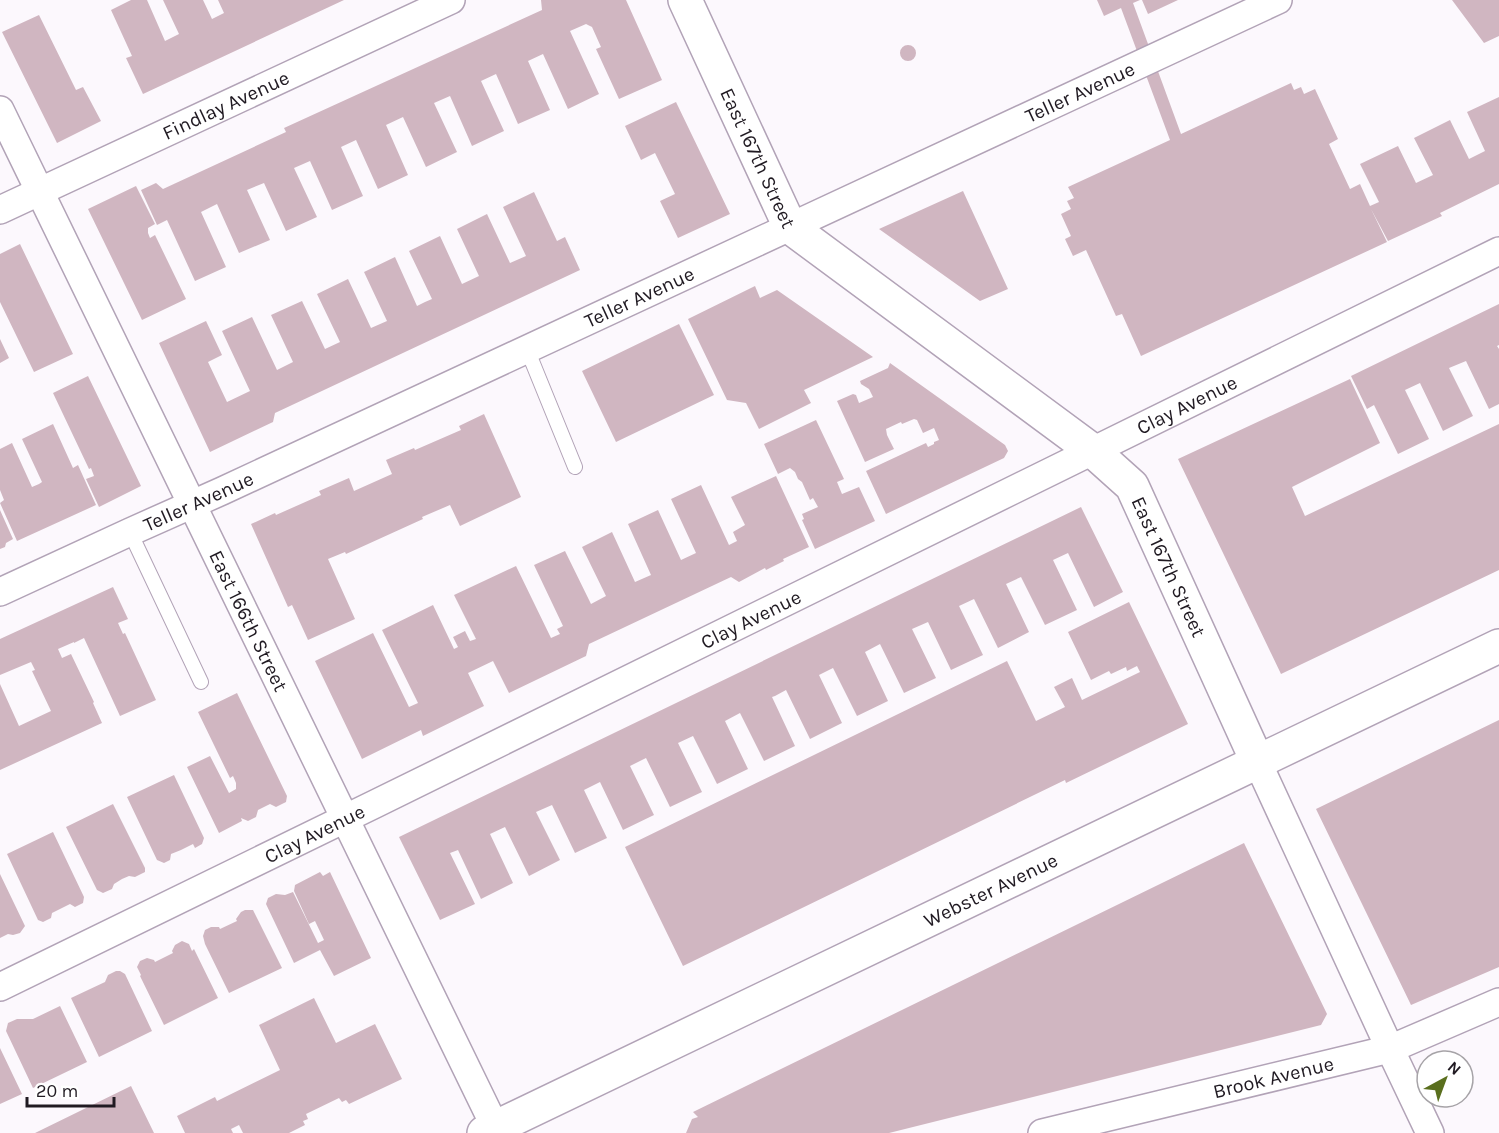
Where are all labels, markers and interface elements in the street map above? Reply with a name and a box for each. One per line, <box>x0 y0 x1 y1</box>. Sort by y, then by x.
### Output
street label: Teller Avenue <box>1021 57 1138 127</box>
street label: Findlay Avenue <box>159 66 293 144</box>
street label: East 167th Street <box>716 84 801 232</box>
street label: Teller Avenue <box>581 262 698 332</box>
street label: Clay Avenue <box>1133 370 1241 439</box>
street label: Teller Avenue <box>140 467 257 536</box>
street label: East 167th Street <box>1127 493 1211 641</box>
street label: East 166th Street <box>205 546 293 695</box>
street label: Clay Avenue <box>697 585 805 653</box>
street label: Clay Avenue <box>261 799 368 868</box>
street label: Webster Avenue <box>920 848 1061 932</box>
north arrow <box>1415 1049 1475 1109</box>
street label: Brook Avenue <box>1211 1051 1336 1103</box>
text: N <box>1444 1057 1465 1079</box>
scale bar <box>27 1070 114 1108</box>
text: 20 m <box>36 1080 78 1102</box>

